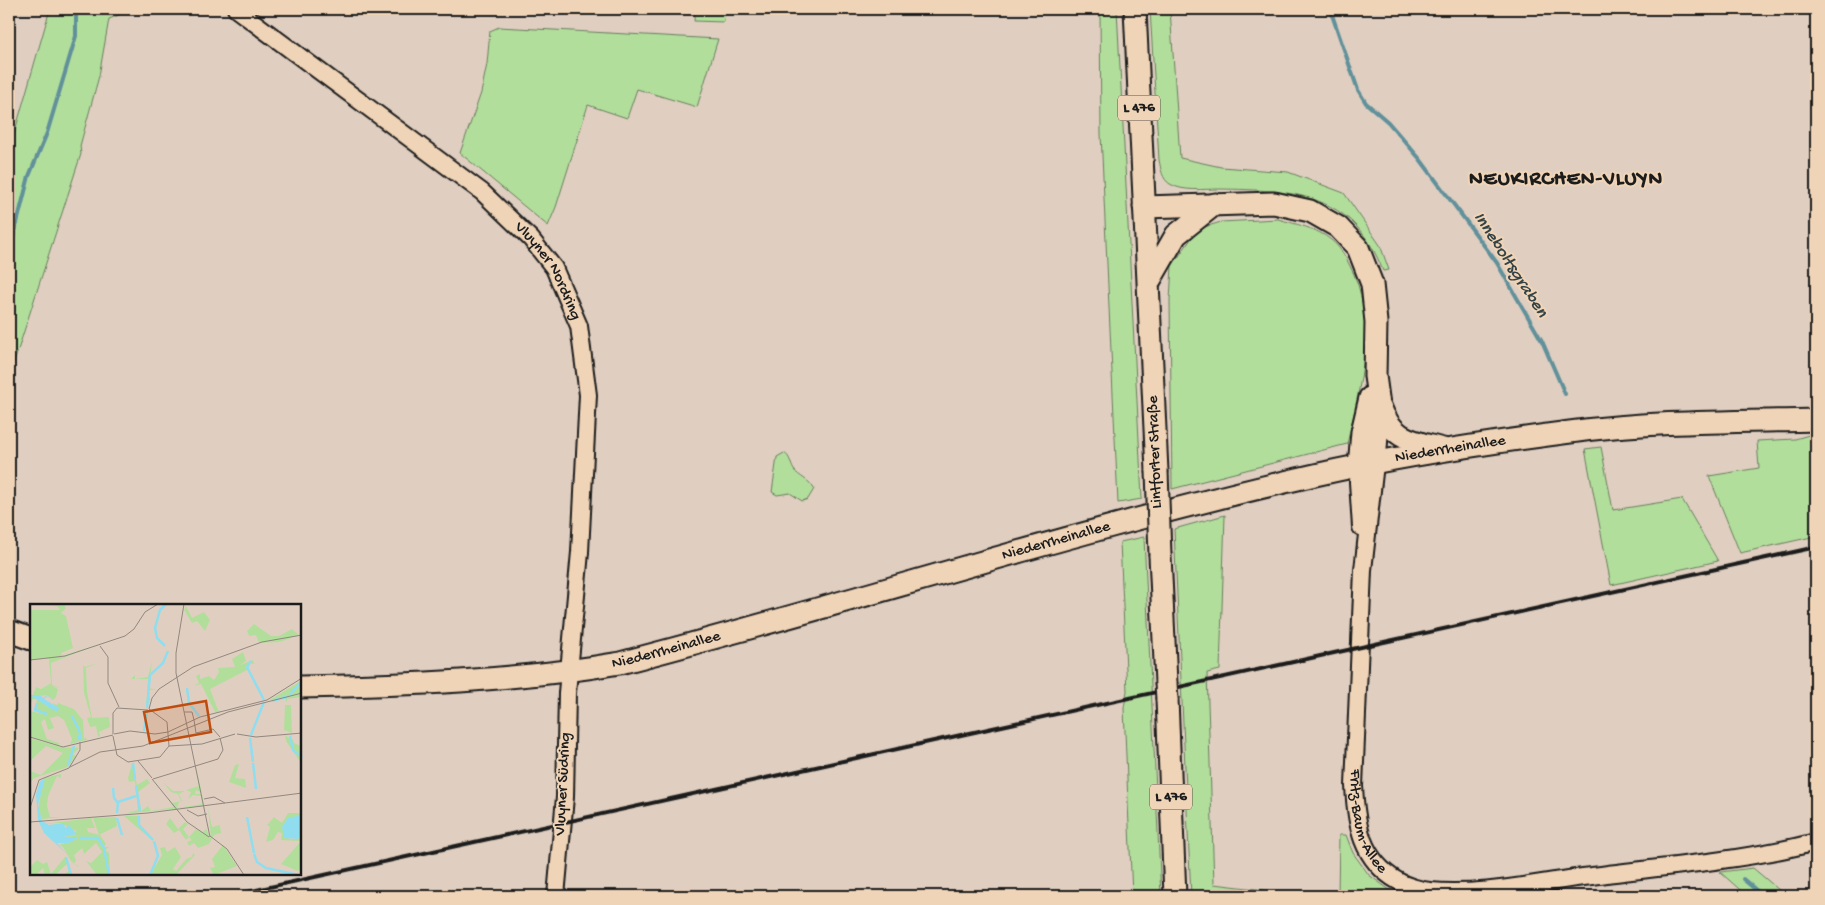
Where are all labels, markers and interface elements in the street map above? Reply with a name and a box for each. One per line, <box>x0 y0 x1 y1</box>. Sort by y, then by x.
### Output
road number: L 476 <box>1118 96 1160 120</box>
district label: NEUKIRCHEN-VLUYN <box>1469 168 1663 193</box>
water label: Inneboltsgraben <box>1468 208 1552 322</box>
street label: Vluyner Nordring <box>509 218 585 323</box>
street label: Lintforter Straße <box>1145 394 1167 509</box>
street label: Niederrheinallee <box>1394 431 1508 468</box>
street label: Niederrheinallee <box>1000 517 1113 565</box>
inset map <box>30 604 301 875</box>
street label: Niederrheinallee <box>611 627 723 674</box>
street label: Vluyner Südring <box>552 732 576 837</box>
street label: Fritz-Baum-Allee <box>1344 768 1391 879</box>
road number: L 476 <box>1150 784 1192 810</box>

